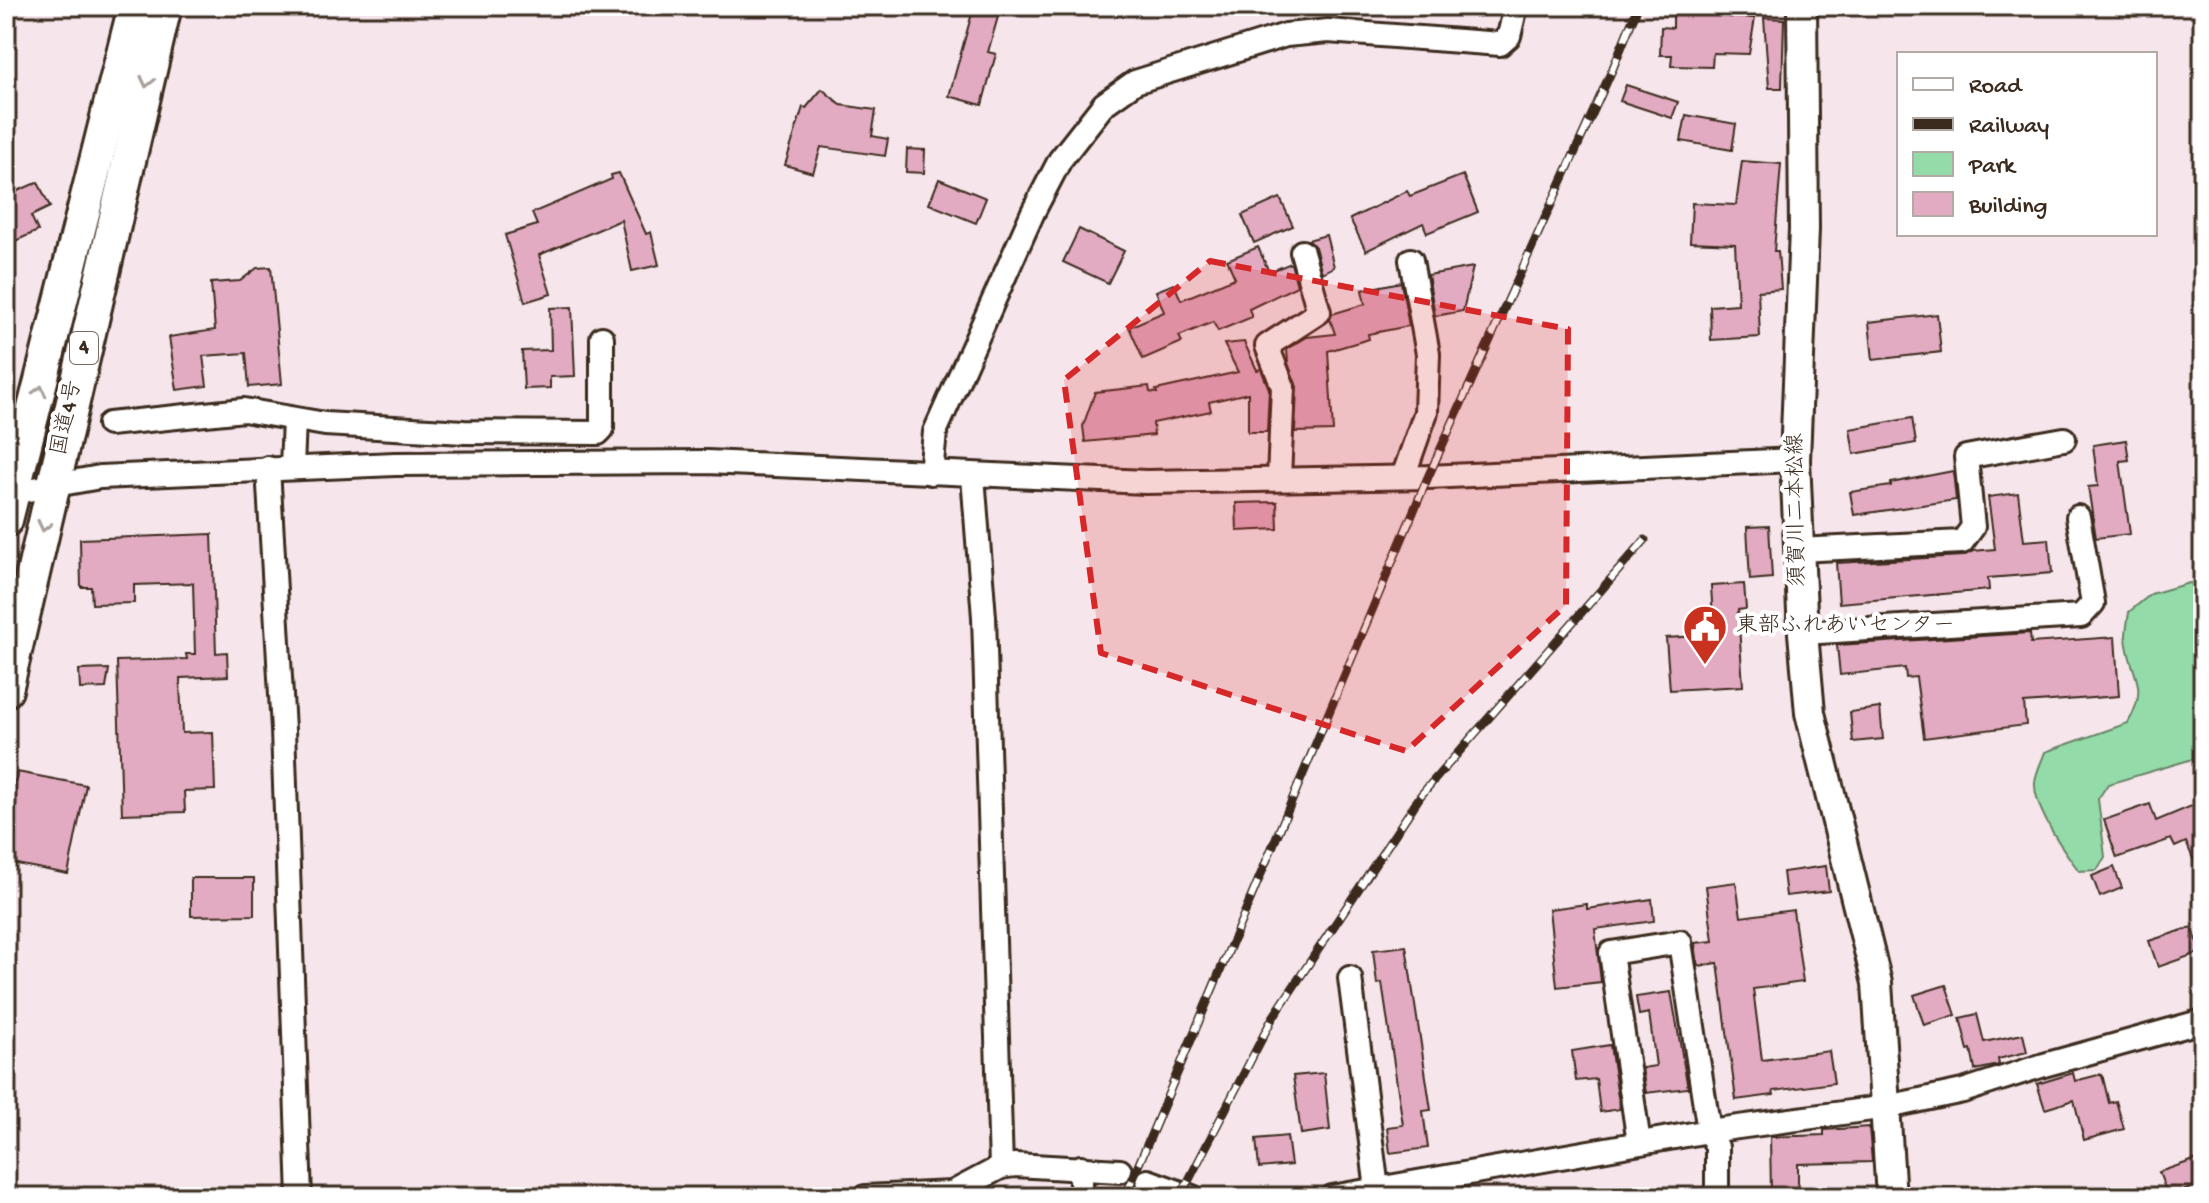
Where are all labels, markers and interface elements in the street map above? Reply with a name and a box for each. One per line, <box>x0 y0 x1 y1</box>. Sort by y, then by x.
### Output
legend <box>1897 52 2157 236</box>
text: Road <box>1969 73 2023 102</box>
one-way arrow <box>139 75 156 88</box>
text: Railway <box>1969 113 2049 142</box>
text: Park <box>1968 153 2017 182</box>
text: Building <box>1968 193 2047 222</box>
road number: 4 <box>70 332 98 364</box>
street label: 国道4号 <box>46 378 89 458</box>
one-way arrow <box>30 384 47 398</box>
street label: 須賀川二本松線 <box>1783 433 1812 587</box>
one-way arrow <box>36 519 53 533</box>
public building icon: 東部ふれあいセンター <box>1681 603 1729 666</box>
place label: 東部ふれあいセンター <box>1736 613 1955 640</box>

